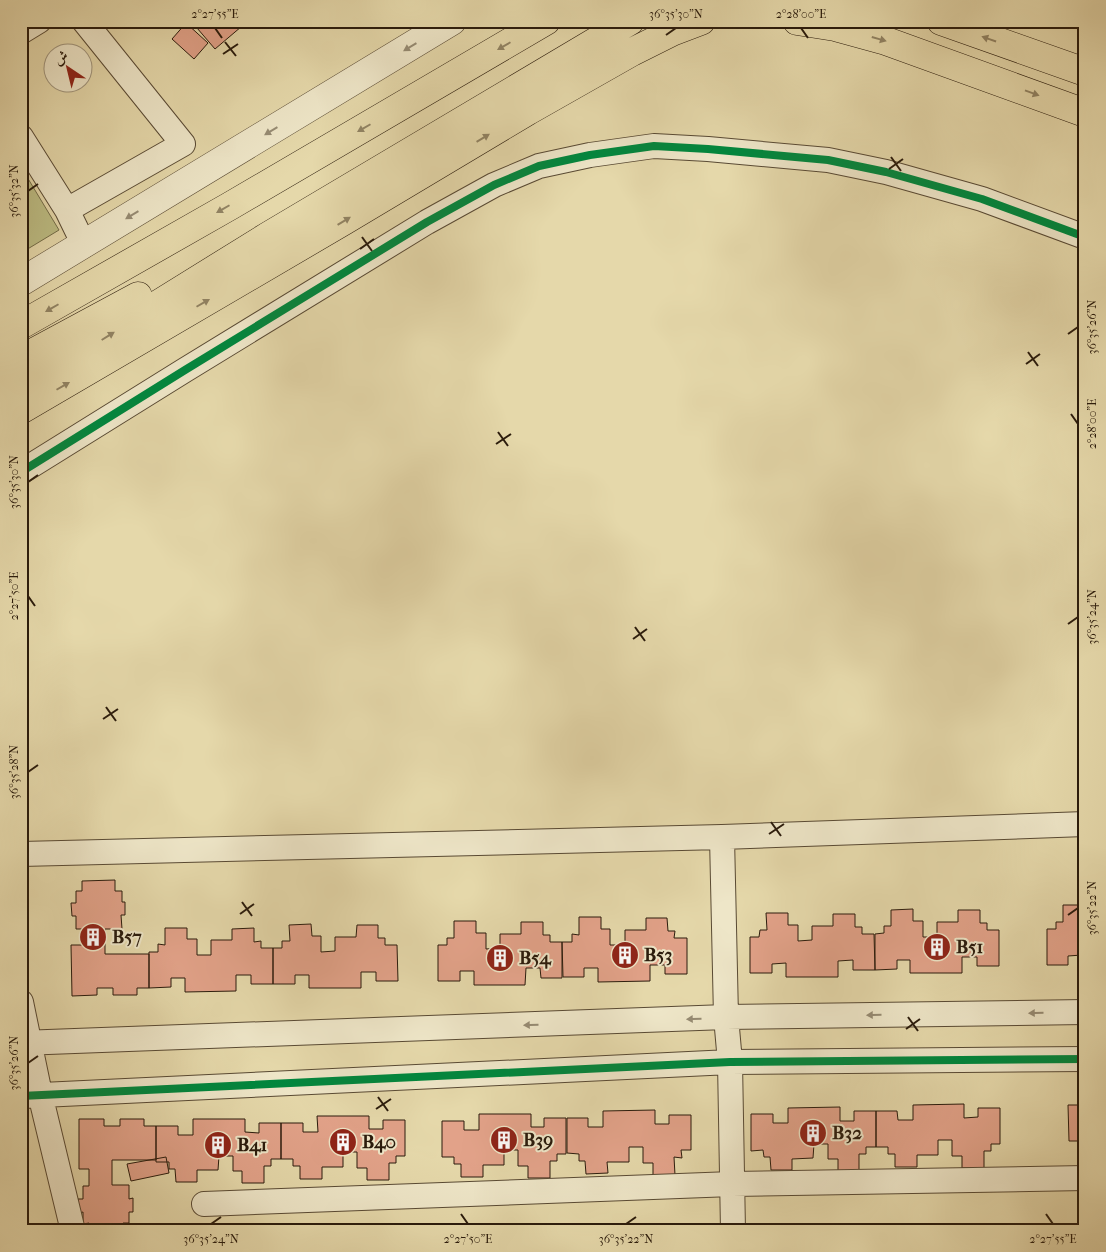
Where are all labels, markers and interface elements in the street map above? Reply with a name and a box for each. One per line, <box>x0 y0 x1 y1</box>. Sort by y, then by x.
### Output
text: 2°27'55"E <box>191 7 239 21</box>
text: 36°35'30"N <box>649 7 703 21</box>
text: 2°28'00"E <box>776 7 826 21</box>
one-way arrow <box>872 35 887 43</box>
one-way arrow <box>981 35 996 43</box>
north arrow <box>42 42 92 92</box>
one-way arrow <box>403 42 417 51</box>
one-way arrow <box>498 42 511 51</box>
text: ش <box>50 47 71 69</box>
one-way arrow <box>1025 89 1040 97</box>
one-way arrow <box>357 123 370 132</box>
one-way arrow <box>265 126 278 135</box>
one-way arrow <box>476 133 489 142</box>
text: 36°35'32"N <box>7 164 21 218</box>
one-way arrow <box>217 205 230 214</box>
one-way arrow <box>126 211 139 220</box>
one-way arrow <box>337 217 350 226</box>
one-way arrow <box>197 299 210 308</box>
text: 36°35'26"N <box>1085 300 1099 354</box>
one-way arrow <box>45 304 59 312</box>
one-way arrow <box>102 331 115 340</box>
one-way arrow <box>57 381 70 390</box>
text: 2°28'00"E <box>1085 399 1099 449</box>
text: 36°35'30"N <box>7 455 21 509</box>
text: 2°27'50"E <box>7 572 21 620</box>
text: 36°35'24"N <box>1085 589 1099 645</box>
text: 36°35'28"N <box>7 745 21 799</box>
text: 36°35'22"N <box>1085 881 1099 935</box>
building icon: B57 <box>78 922 108 952</box>
place label: B57 <box>112 926 142 948</box>
building icon: B51 <box>922 932 952 962</box>
place label: B51 <box>956 936 983 958</box>
building icon: B53 <box>610 940 640 970</box>
building icon: B54 <box>485 943 515 973</box>
place label: B53 <box>644 944 672 966</box>
place label: B54 <box>519 947 552 969</box>
one-way arrow <box>1028 1009 1044 1017</box>
one-way arrow <box>865 1011 881 1019</box>
one-way arrow <box>685 1015 701 1023</box>
one-way arrow <box>523 1021 539 1029</box>
text: 36°35'26"N <box>7 1036 21 1090</box>
building icon: B32 <box>798 1118 828 1148</box>
place label: B32 <box>832 1122 862 1144</box>
building icon: B39 <box>489 1125 519 1155</box>
building icon: B40 <box>328 1127 358 1157</box>
place label: B39 <box>523 1129 553 1151</box>
building icon: B41 <box>203 1130 233 1160</box>
place label: B40 <box>362 1131 396 1153</box>
place label: B41 <box>237 1134 267 1156</box>
text: 36°35'24"N <box>183 1232 239 1246</box>
text: 2°27'50"E <box>444 1232 492 1246</box>
text: 36°35'22"N <box>599 1232 653 1246</box>
text: 2°27'55"E <box>1029 1232 1077 1246</box>

